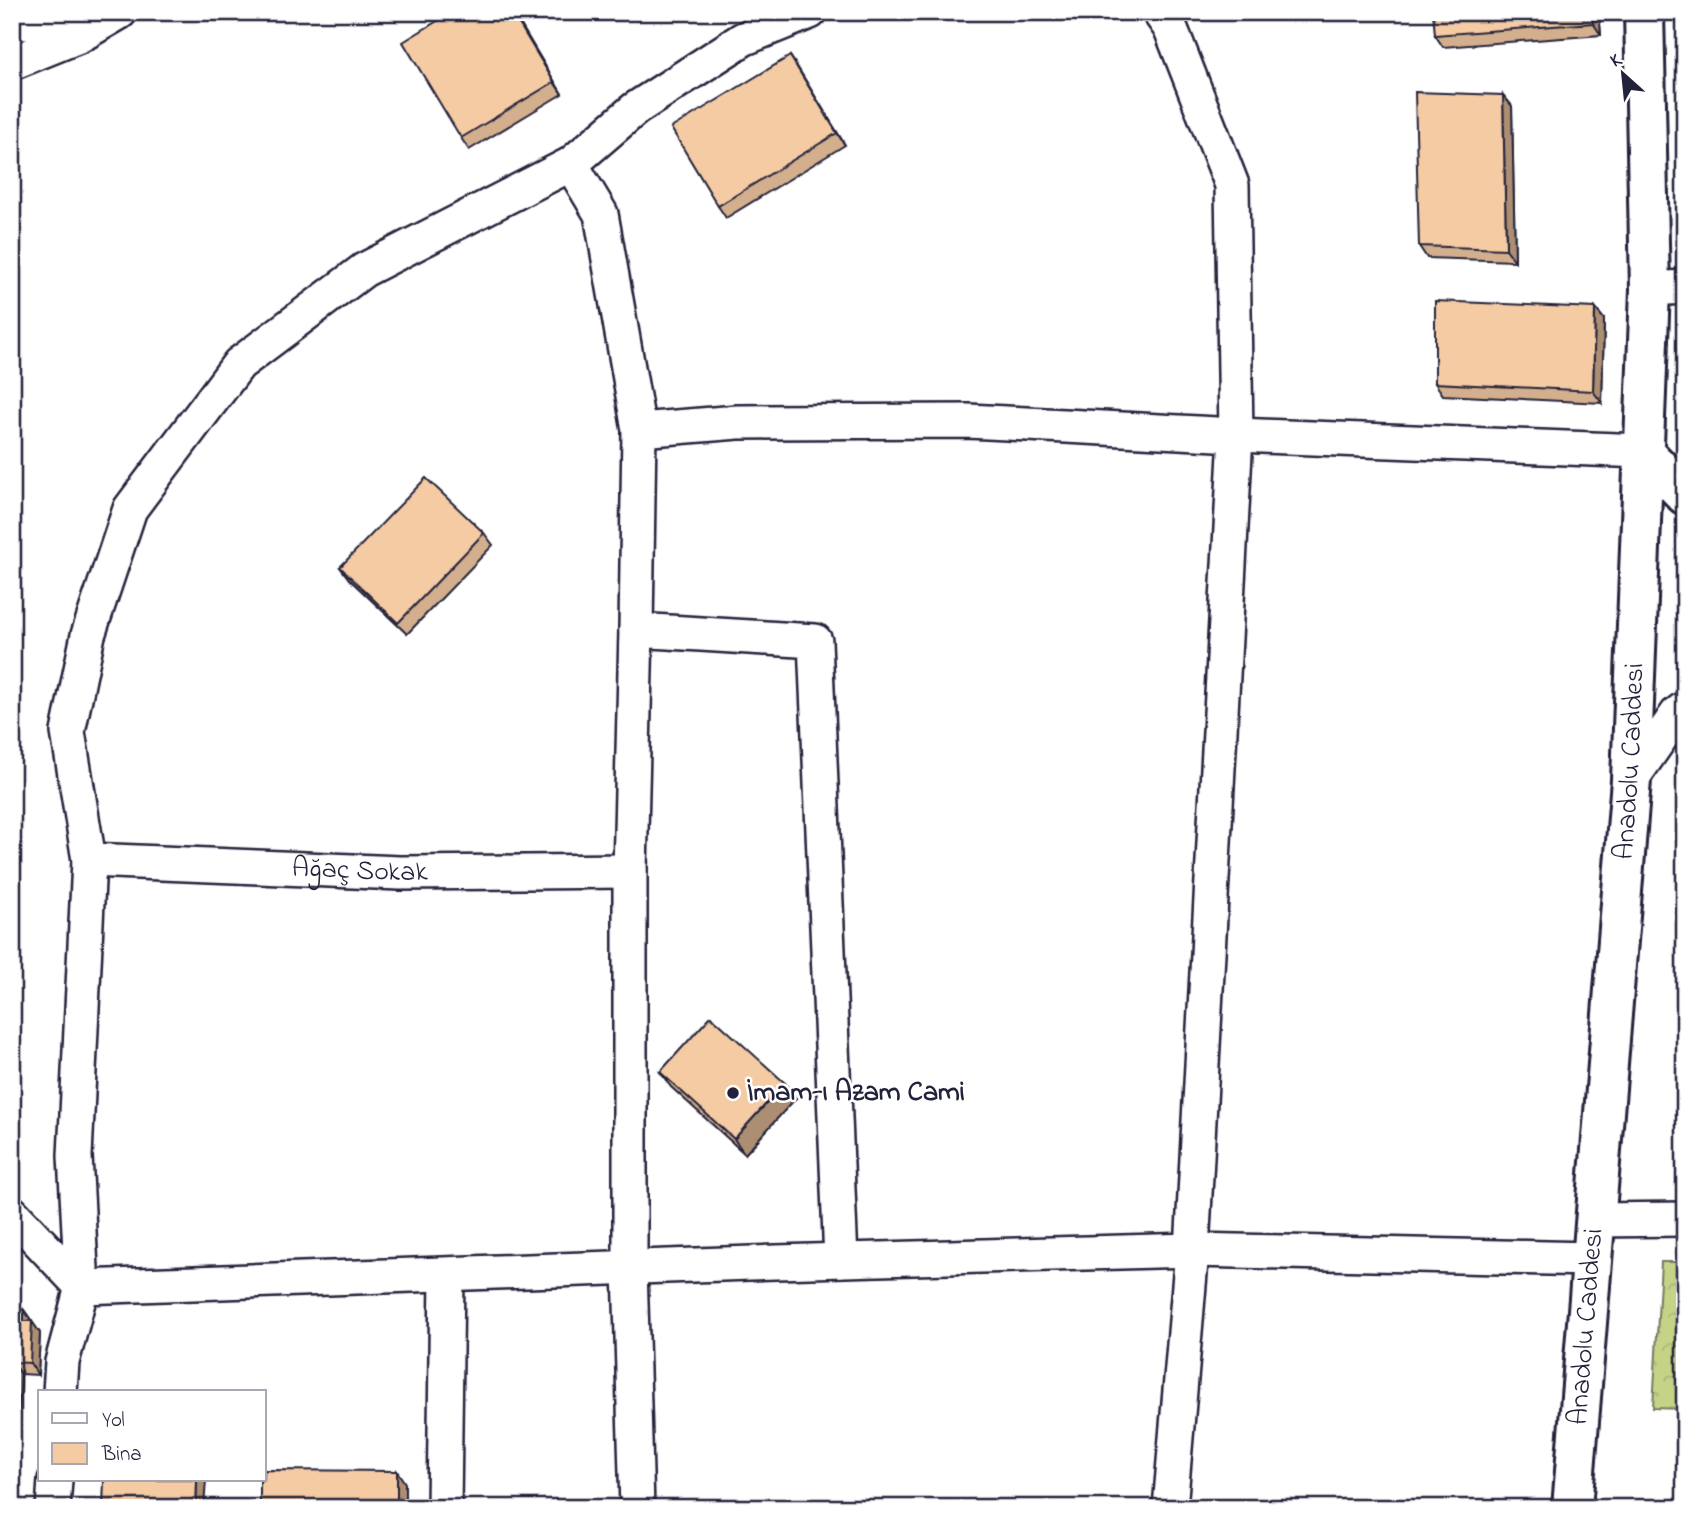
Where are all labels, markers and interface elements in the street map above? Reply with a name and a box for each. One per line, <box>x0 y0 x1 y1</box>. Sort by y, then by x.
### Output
north arrow <box>1588 38 1658 108</box>
text: K <box>1606 47 1627 75</box>
street label: Anadolu Caddesi <box>1604 662 1656 861</box>
street label: Ağaç Sokak <box>291 848 429 894</box>
place label: İmam-ı Azam Cami <box>747 1073 965 1114</box>
marker: İmam-ı Azam Cami <box>725 1085 741 1101</box>
street label: Anadolu Caddesi <box>1558 1227 1615 1427</box>
legend <box>38 1390 266 1482</box>
text: Yol <box>102 1406 125 1436</box>
text: Bina <box>101 1440 142 1470</box>

